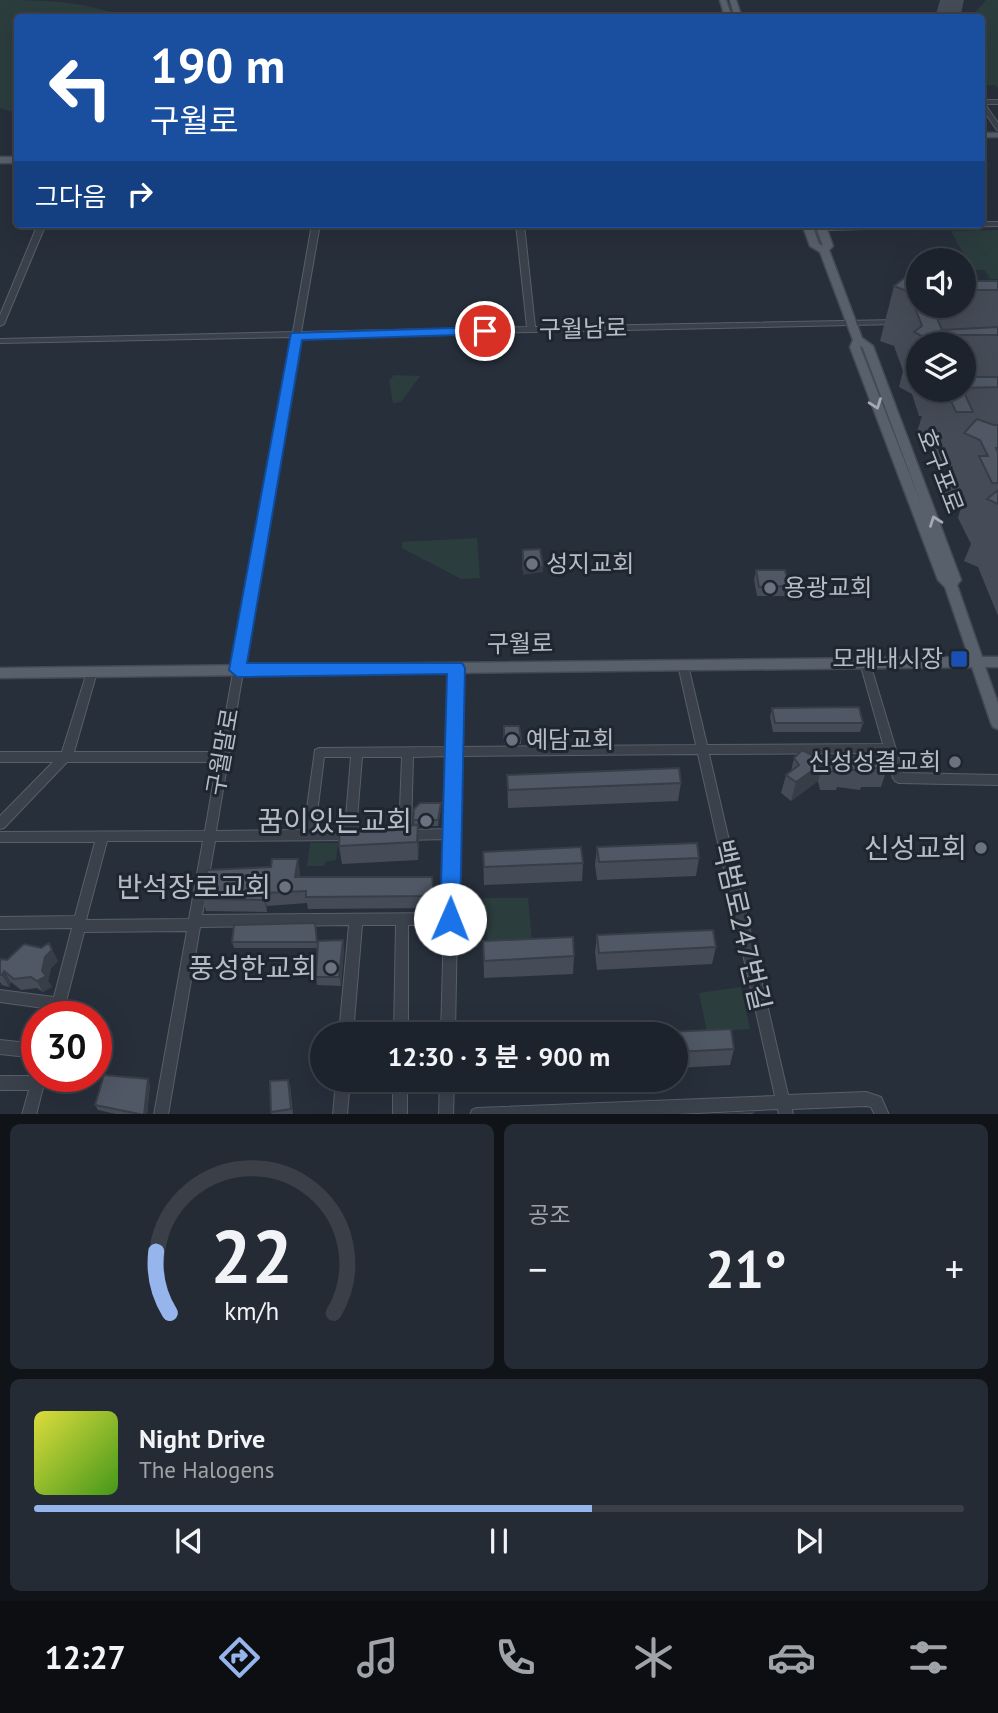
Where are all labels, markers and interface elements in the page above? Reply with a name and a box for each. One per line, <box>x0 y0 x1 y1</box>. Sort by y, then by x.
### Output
text: 190 m <box>150 33 285 97</box>
icon: left <box>35 42 126 133</box>
text: 구월로 <box>150 99 238 141</box>
icon: right <box>121 175 159 213</box>
text: 그다음 <box>35 180 107 213</box>
map controls <box>906 248 976 402</box>
button: sound <box>906 248 976 318</box>
pin <box>455 301 515 361</box>
icon: arrive <box>466 312 504 350</box>
street label: 구월남로 <box>539 312 627 345</box>
button: layers <box>906 332 976 402</box>
one-way arrow <box>868 397 882 409</box>
street label: 호구포로 <box>910 424 971 518</box>
one-way arrow <box>929 515 943 527</box>
place label: 성지교회 <box>546 548 634 579</box>
marker: 성지교회 <box>524 556 540 572</box>
place label: 용광교회 <box>784 572 872 603</box>
marker: 용광교회 <box>762 580 778 596</box>
street label: 구월로 <box>487 627 553 660</box>
place label: 모래내시장 <box>833 643 943 674</box>
marker: 모래내시장 <box>949 649 969 669</box>
street label: 구월말로 <box>200 706 245 798</box>
place label: 예담교회 <box>526 724 614 755</box>
marker: 예담교회 <box>504 732 520 748</box>
place label: 신성성결교회 <box>809 746 941 777</box>
marker: 신성성결교회 <box>947 754 963 770</box>
place label: 꿈이있는교회 <box>257 802 412 839</box>
marker: 꿈이있는교회 <box>418 813 434 829</box>
place label: 신성교회 <box>864 829 967 866</box>
street label: 백범로247번길 <box>705 836 780 1014</box>
marker: 신성교회 <box>973 840 989 856</box>
place label: 반석장로교회 <box>116 868 271 905</box>
marker: 반석장로교회 <box>277 879 293 895</box>
position arrow <box>413 882 487 956</box>
place label: 풍성한교회 <box>188 949 317 986</box>
marker: 풍성한교회 <box>323 960 339 976</box>
speed limit sign: 30 <box>21 1001 112 1092</box>
text: 12:30 · 3 분 · 900 m <box>388 1040 610 1073</box>
text: 공조 <box>528 1200 570 1229</box>
text: 22 <box>211 1209 293 1303</box>
text: 21° <box>705 1235 787 1302</box>
text: − <box>528 1244 547 1293</box>
text: + <box>945 1244 964 1293</box>
text: km/h <box>225 1294 279 1326</box>
text: Night Drive <box>139 1422 265 1455</box>
text: The Halogens <box>139 1455 274 1484</box>
icon: previous <box>170 1522 208 1560</box>
icon: pause <box>480 1522 518 1560</box>
icon: next <box>790 1522 828 1560</box>
icon: directions <box>215 1633 264 1682</box>
icon: music <box>353 1633 402 1682</box>
icon: phone <box>491 1633 540 1682</box>
icon: climate <box>629 1633 678 1682</box>
icon: car <box>767 1633 816 1682</box>
icon: filters <box>904 1633 953 1682</box>
text: 12:27 <box>44 1636 126 1678</box>

